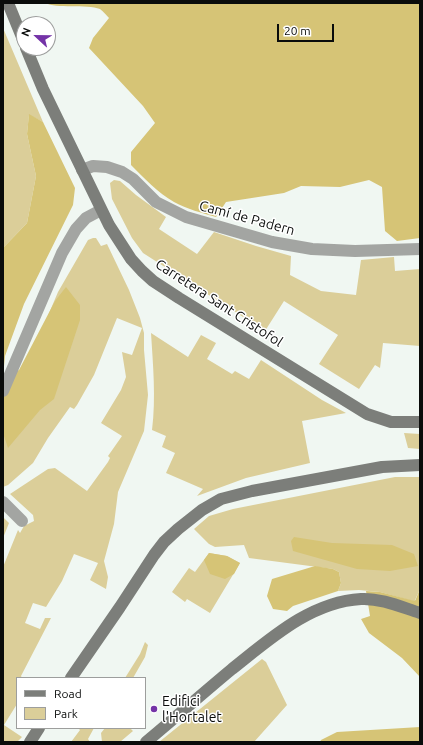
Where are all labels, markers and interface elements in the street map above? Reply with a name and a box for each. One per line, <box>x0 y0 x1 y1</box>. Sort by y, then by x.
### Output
north arrow <box>16 16 56 56</box>
scale bar <box>279 16 336 42</box>
text: 20 m <box>284 24 311 37</box>
text: N <box>19 26 33 38</box>
street label: Camí de Padern <box>197 197 297 239</box>
street label: Carretera Sant Cristofol <box>152 256 286 350</box>
legend <box>16 677 146 729</box>
text: Road <box>54 687 82 700</box>
place label: Edifici l'Hortalet <box>162 693 222 726</box>
marker: Edifici l'Hortalet <box>149 704 159 714</box>
text: Park <box>54 707 78 720</box>

